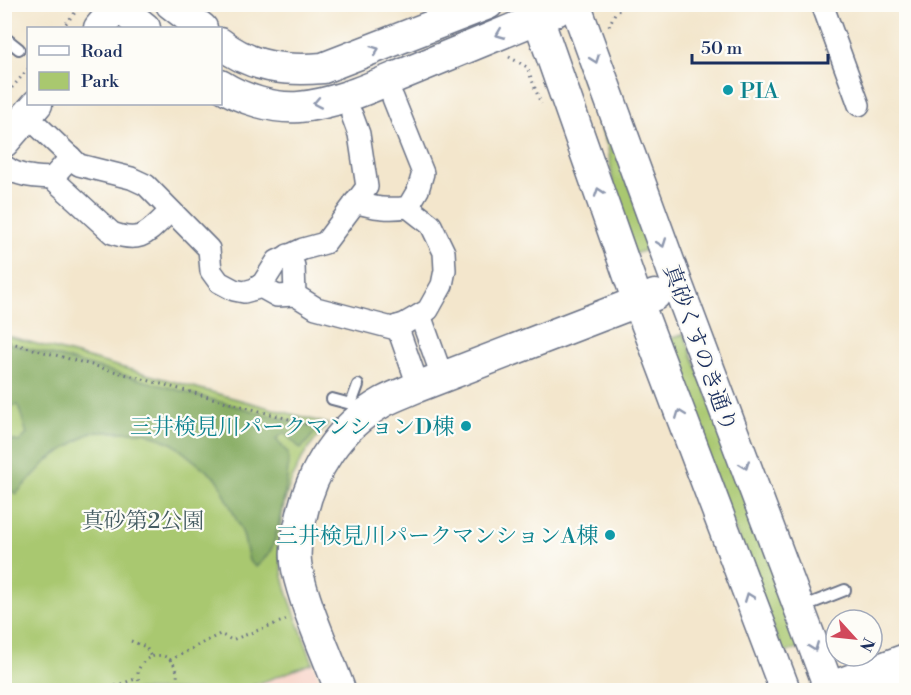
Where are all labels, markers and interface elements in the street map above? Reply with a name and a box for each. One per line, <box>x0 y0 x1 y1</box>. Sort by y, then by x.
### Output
legend <box>27 27 222 105</box>
one-way arrow <box>495 27 506 39</box>
scale bar <box>692 27 828 65</box>
text: 50 m <box>701 37 743 60</box>
text: Road <box>81 40 124 63</box>
one-way arrow <box>369 44 380 57</box>
one-way arrow <box>588 53 600 64</box>
text: Park <box>81 70 120 93</box>
place label: PIA <box>740 78 779 105</box>
marker: PIA <box>721 83 735 97</box>
one-way arrow <box>313 96 323 109</box>
one-way arrow <box>593 187 606 198</box>
one-way arrow <box>654 237 667 248</box>
street label: 真砂くすのき通り <box>657 261 742 436</box>
one-way arrow <box>675 409 688 420</box>
place label: 三井検見川パークマンションD棟 <box>130 414 454 441</box>
marker: 三井検見川パークマンションD棟 <box>459 419 473 433</box>
one-way arrow <box>737 459 750 470</box>
park label: 真砂第2公園 <box>82 508 204 535</box>
place label: 三井検見川パークマンションA棟 <box>276 523 598 550</box>
marker: 三井検見川パークマンションA棟 <box>603 528 617 542</box>
one-way arrow <box>744 592 757 602</box>
north arrow <box>824 608 884 668</box>
text: N <box>855 634 878 655</box>
one-way arrow <box>806 641 819 652</box>

